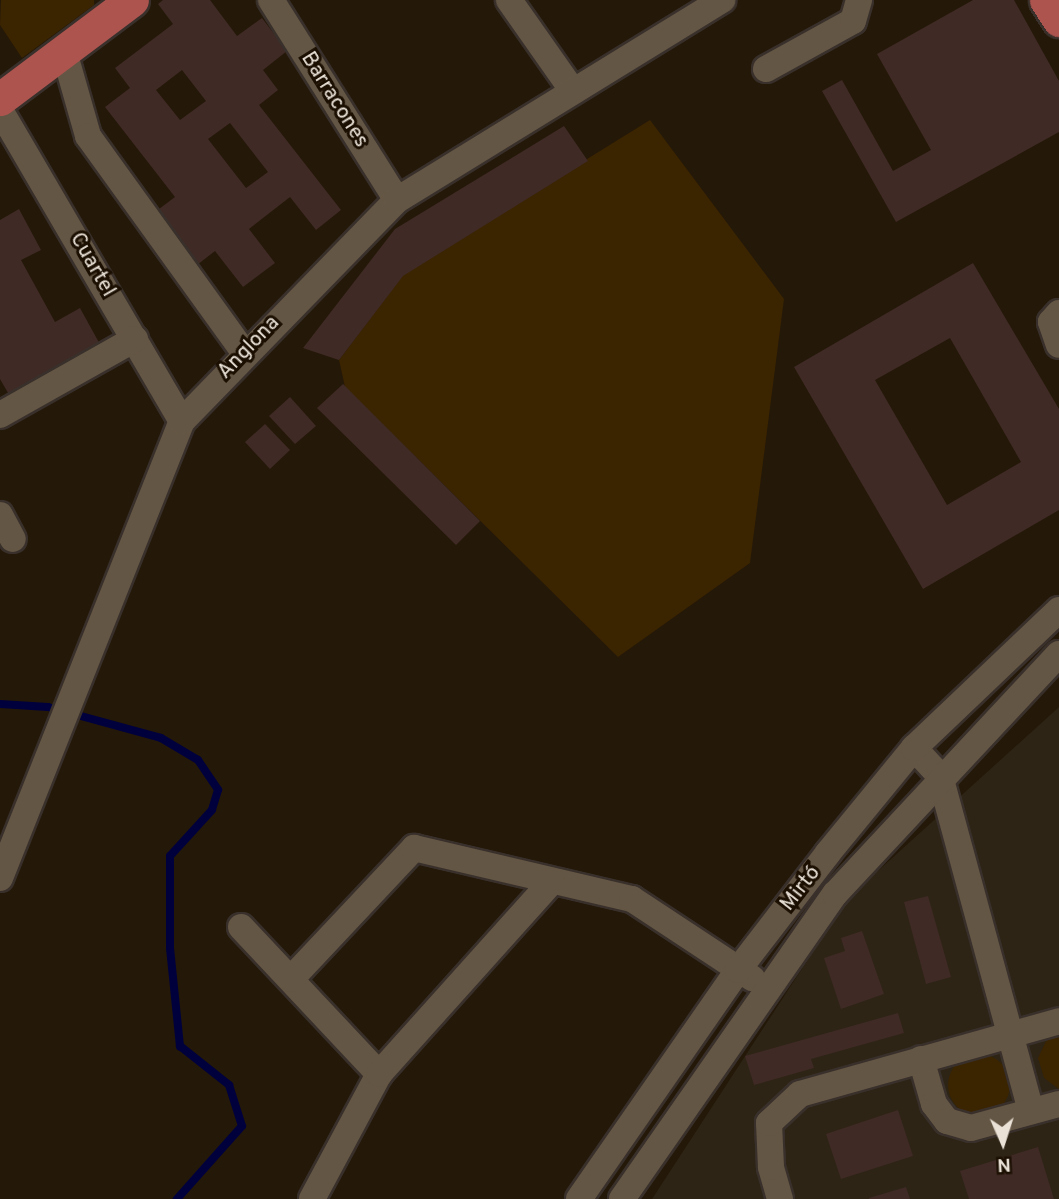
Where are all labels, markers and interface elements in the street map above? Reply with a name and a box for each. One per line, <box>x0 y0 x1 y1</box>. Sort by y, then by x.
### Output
street label: Barracones <box>295 48 373 152</box>
street label: Cuartel <box>64 228 120 302</box>
street label: Anglona <box>213 311 285 385</box>
street label: Mirtó <box>776 861 826 917</box>
north arrow <box>968 1108 1038 1178</box>
text: N <box>997 1152 1012 1176</box>

